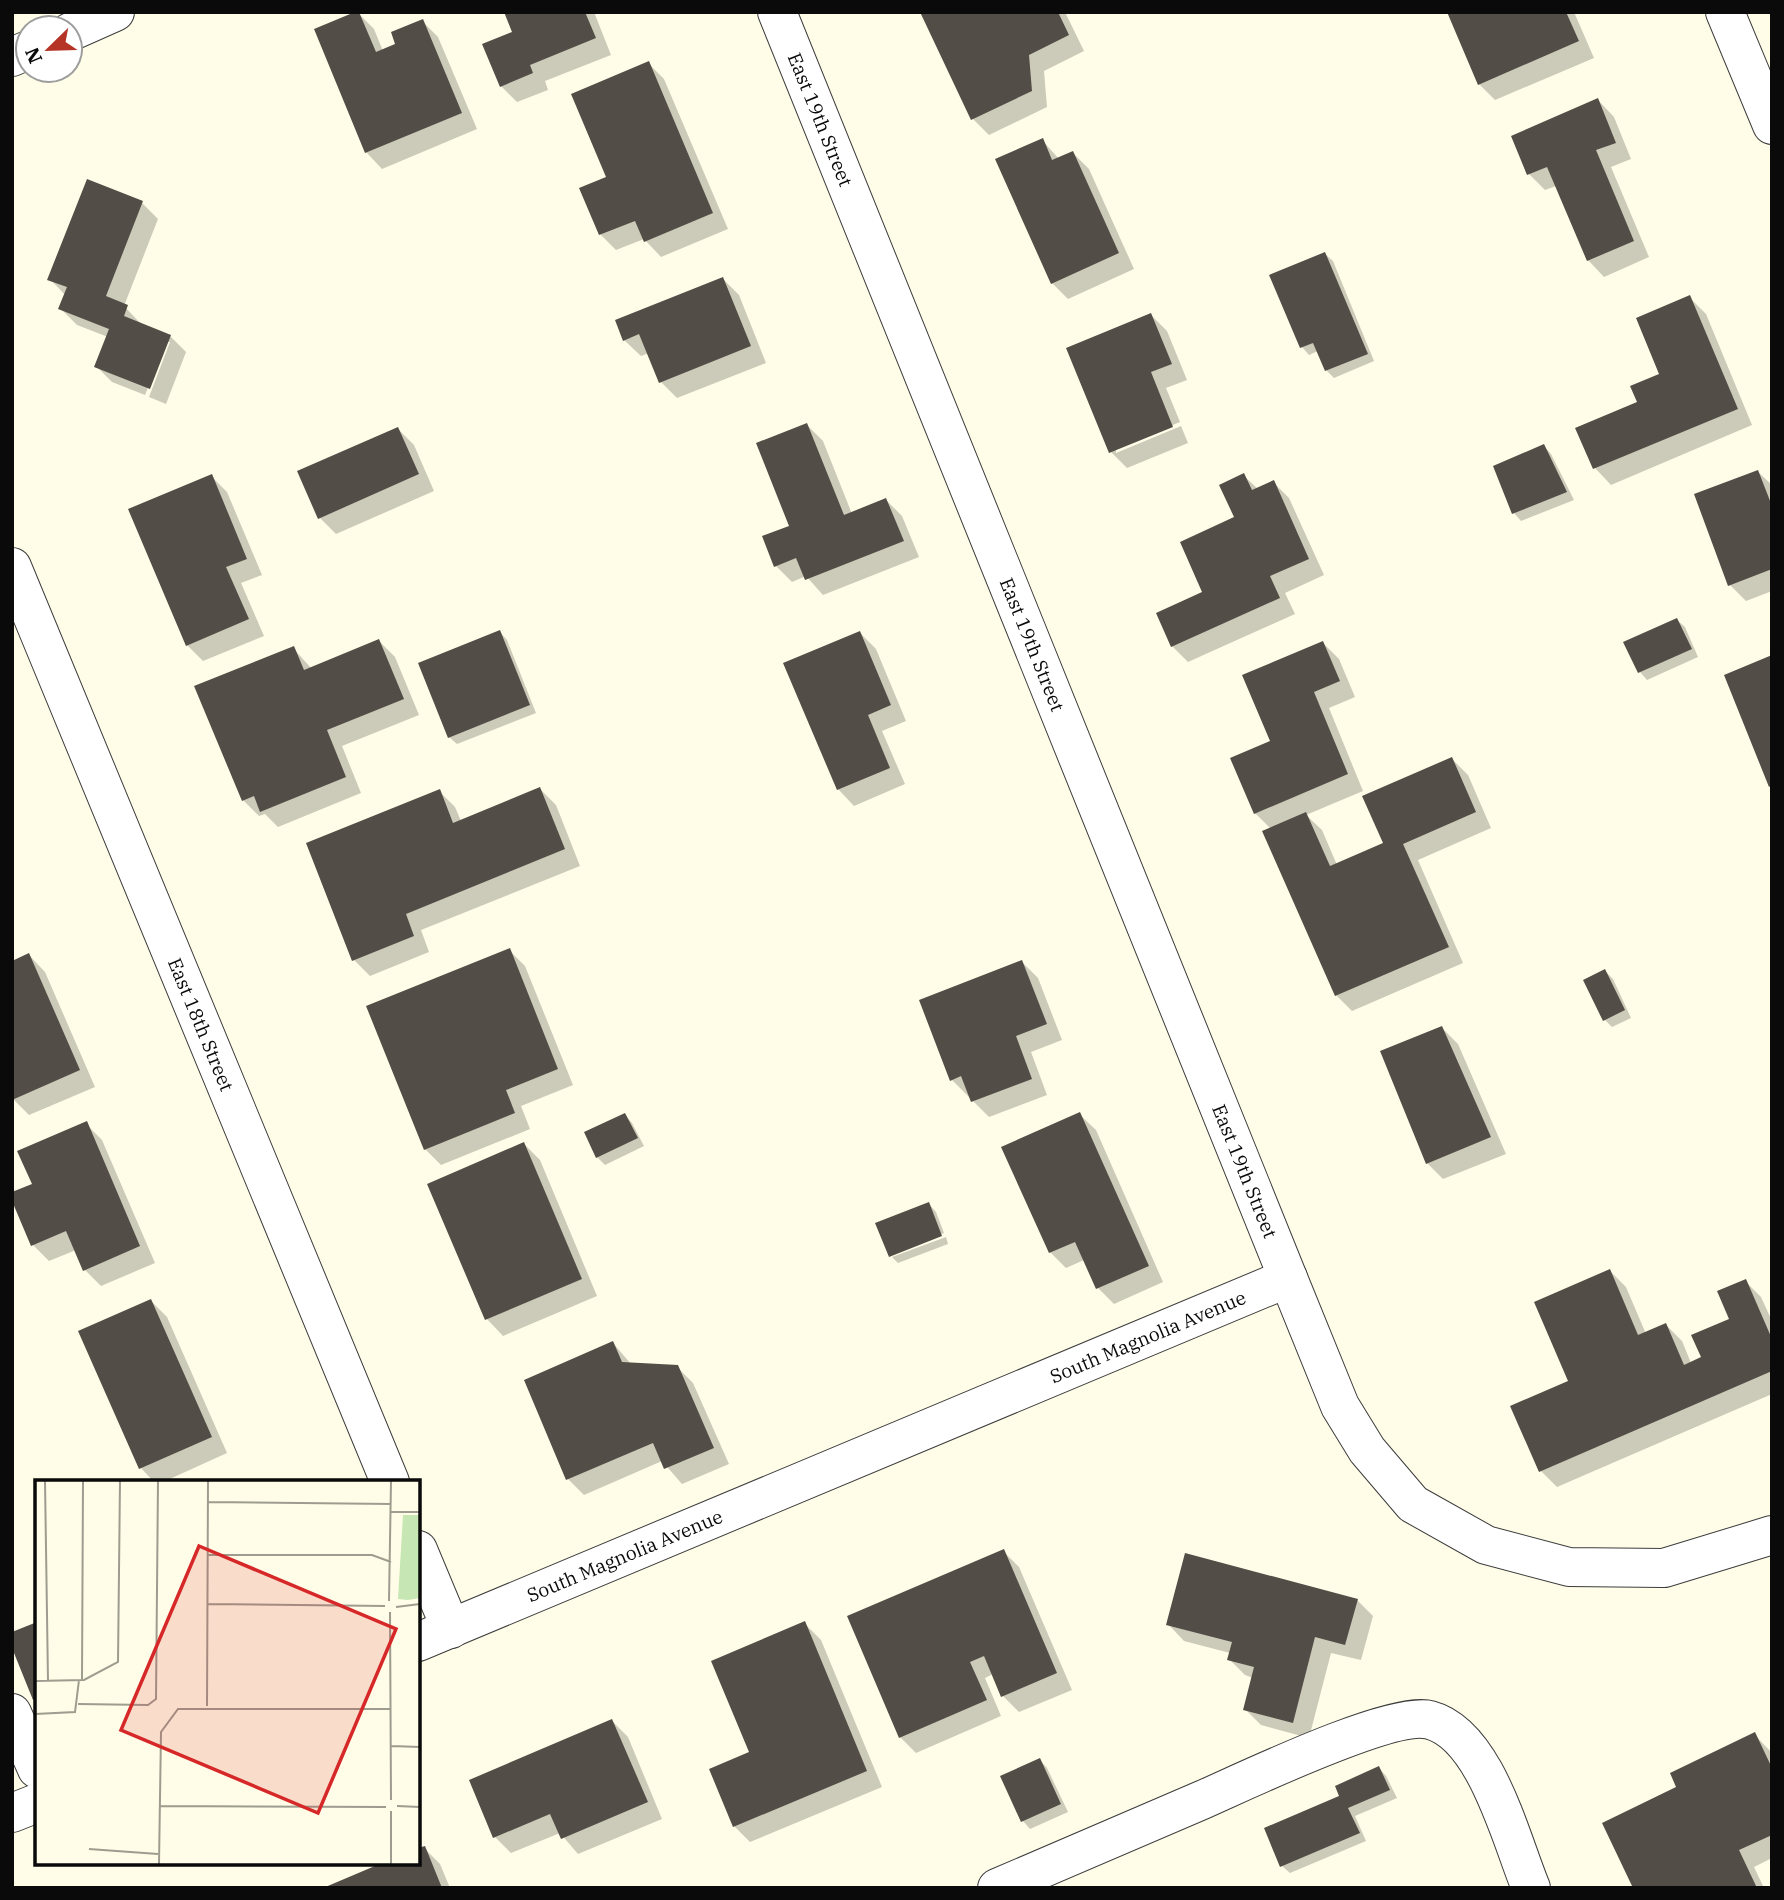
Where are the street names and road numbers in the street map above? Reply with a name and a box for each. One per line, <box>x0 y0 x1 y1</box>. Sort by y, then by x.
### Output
street label: East 19th Street <box>783 49 858 190</box>
street label: East 19th Street <box>995 574 1070 715</box>
street label: East 18th Street <box>163 954 239 1095</box>
street label: East 19th Street <box>1207 1101 1283 1242</box>
street label: South Magnolia Avenue <box>1046 1285 1249 1388</box>
street label: South Magnolia Avenue <box>523 1504 726 1607</box>

